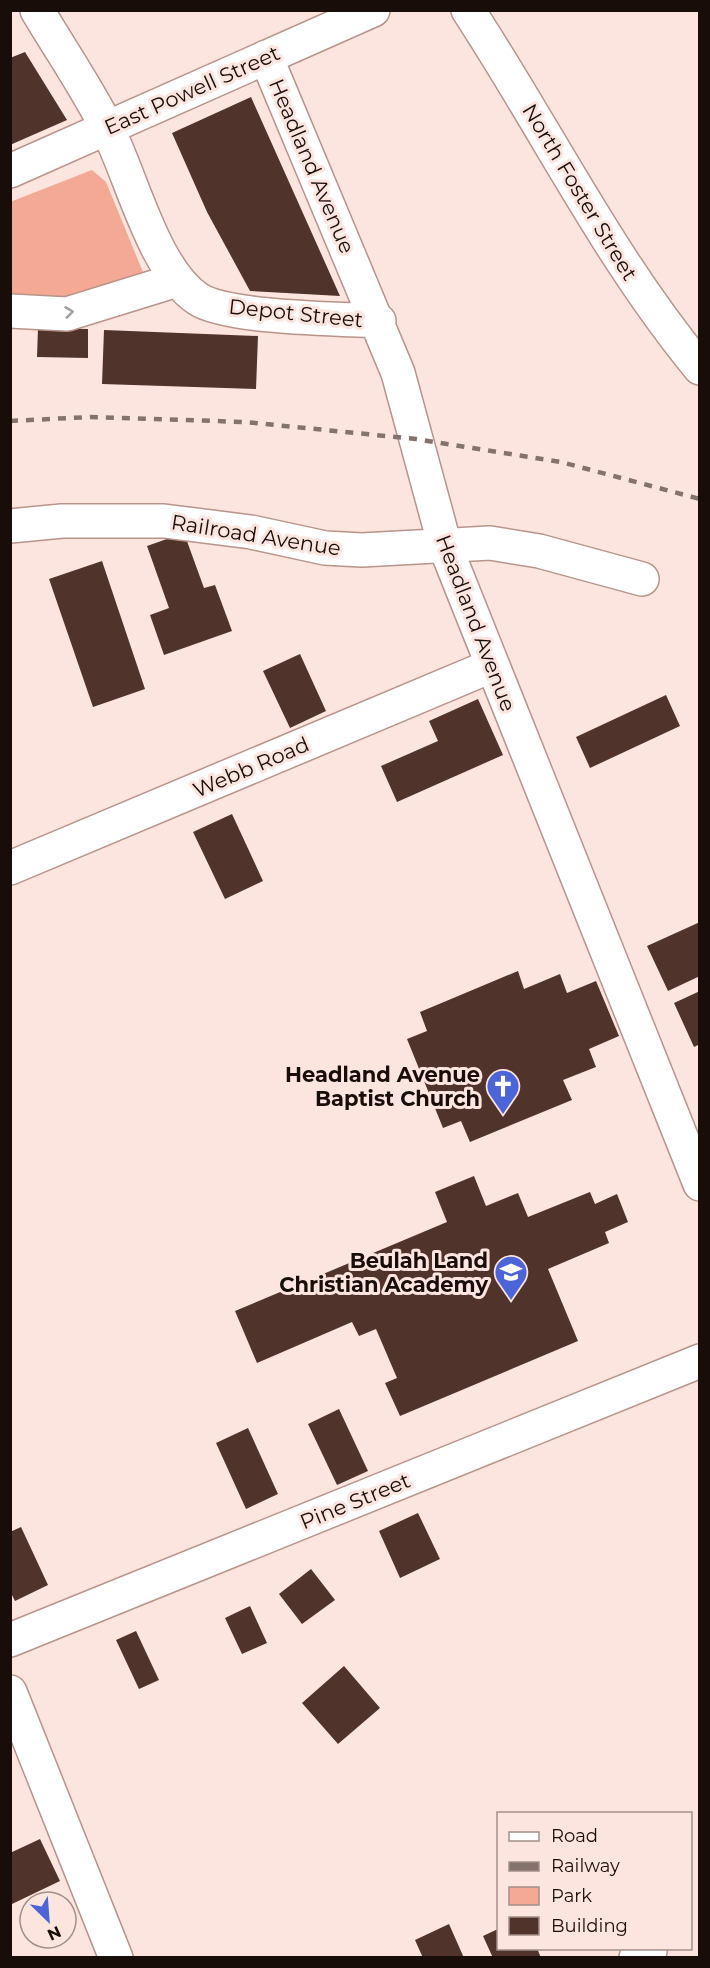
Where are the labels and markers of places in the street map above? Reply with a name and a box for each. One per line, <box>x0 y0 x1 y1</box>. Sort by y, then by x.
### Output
place label: Headland Avenue Baptist Church <box>285 1062 480 1111</box>
church icon: Headland Avenue Baptist Church <box>485 1068 521 1115</box>
place label: Beulah Land Christian Academy <box>279 1248 488 1297</box>
school or university icon: Beulah Land Christian Academy <box>493 1254 529 1301</box>

